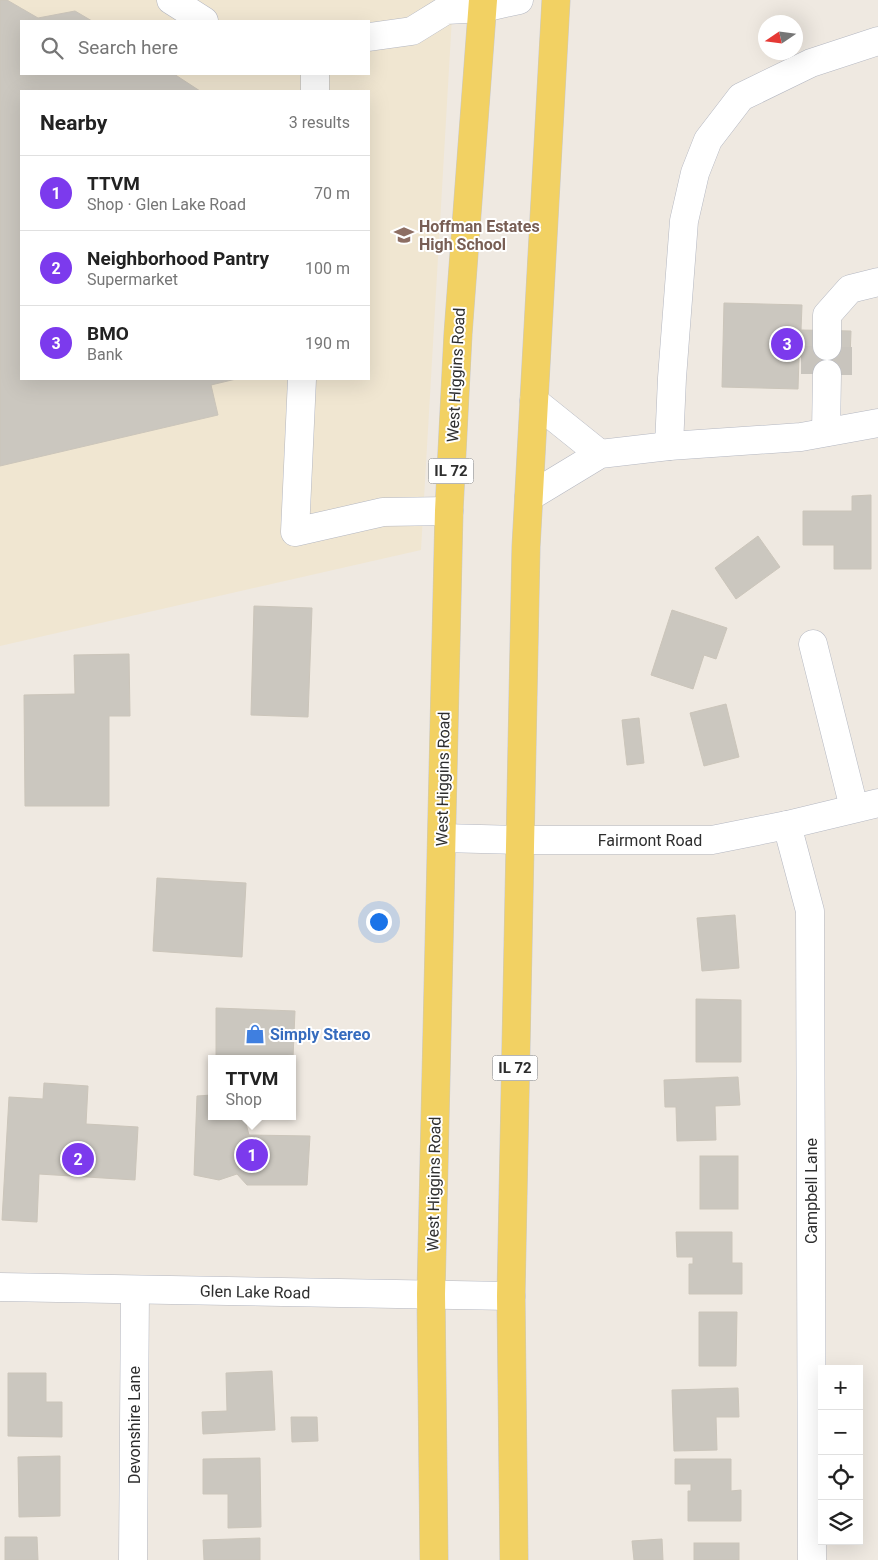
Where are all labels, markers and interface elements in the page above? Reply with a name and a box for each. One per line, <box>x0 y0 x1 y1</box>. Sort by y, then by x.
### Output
north arrow <box>758 15 803 60</box>
search box <box>20 20 370 75</box>
icon: search <box>38 34 66 62</box>
text: Search here <box>78 36 178 59</box>
text: Nearby <box>40 111 107 135</box>
text: 3 results <box>289 113 350 132</box>
text: TTVM <box>87 172 140 195</box>
text: 1 <box>51 184 61 203</box>
text: 70 m <box>314 184 350 203</box>
text: Shop · Glen Lake Road <box>87 195 246 214</box>
place label: Hoffman Estates High School <box>419 217 540 254</box>
school or university icon: Hoffman Estates High School <box>393 224 415 246</box>
text: Neighborhood Pantry <box>87 247 269 270</box>
text: 2 <box>51 259 61 278</box>
text: 100 m <box>305 259 350 278</box>
text: Supermarket <box>87 270 178 289</box>
street label: West Higgins Road <box>443 307 469 443</box>
text: BMO <box>87 322 129 345</box>
pin: 3 <box>771 325 803 363</box>
text: 3 <box>51 334 61 353</box>
text: 190 m <box>305 334 350 353</box>
text: Bank <box>87 345 123 364</box>
road number: IL 72 <box>428 458 474 484</box>
street label: West Higgins Road <box>432 711 454 847</box>
street label: Fairmont Road <box>598 831 702 850</box>
your location <box>366 909 392 935</box>
shop icon: Simply Stereo <box>244 1023 266 1045</box>
place label: Simply Stereo <box>270 1025 371 1044</box>
popup <box>208 1055 296 1120</box>
road number: IL 72 <box>492 1056 538 1080</box>
text: TTVM <box>226 1067 278 1090</box>
text: Shop <box>226 1090 262 1109</box>
street label: West Higgins Road <box>423 1116 445 1252</box>
pin: 1 <box>236 1136 268 1174</box>
street label: Campbell Lane <box>802 1138 821 1244</box>
pin: 2 <box>62 1140 94 1178</box>
street label: Glen Lake Road <box>200 1282 310 1302</box>
map controls <box>818 1365 863 1545</box>
button: + <box>818 1365 863 1410</box>
street label: Devonshire Lane <box>125 1366 144 1484</box>
button: − <box>818 1410 863 1455</box>
button: locate <box>818 1455 863 1500</box>
button: layers <box>818 1500 863 1545</box>

